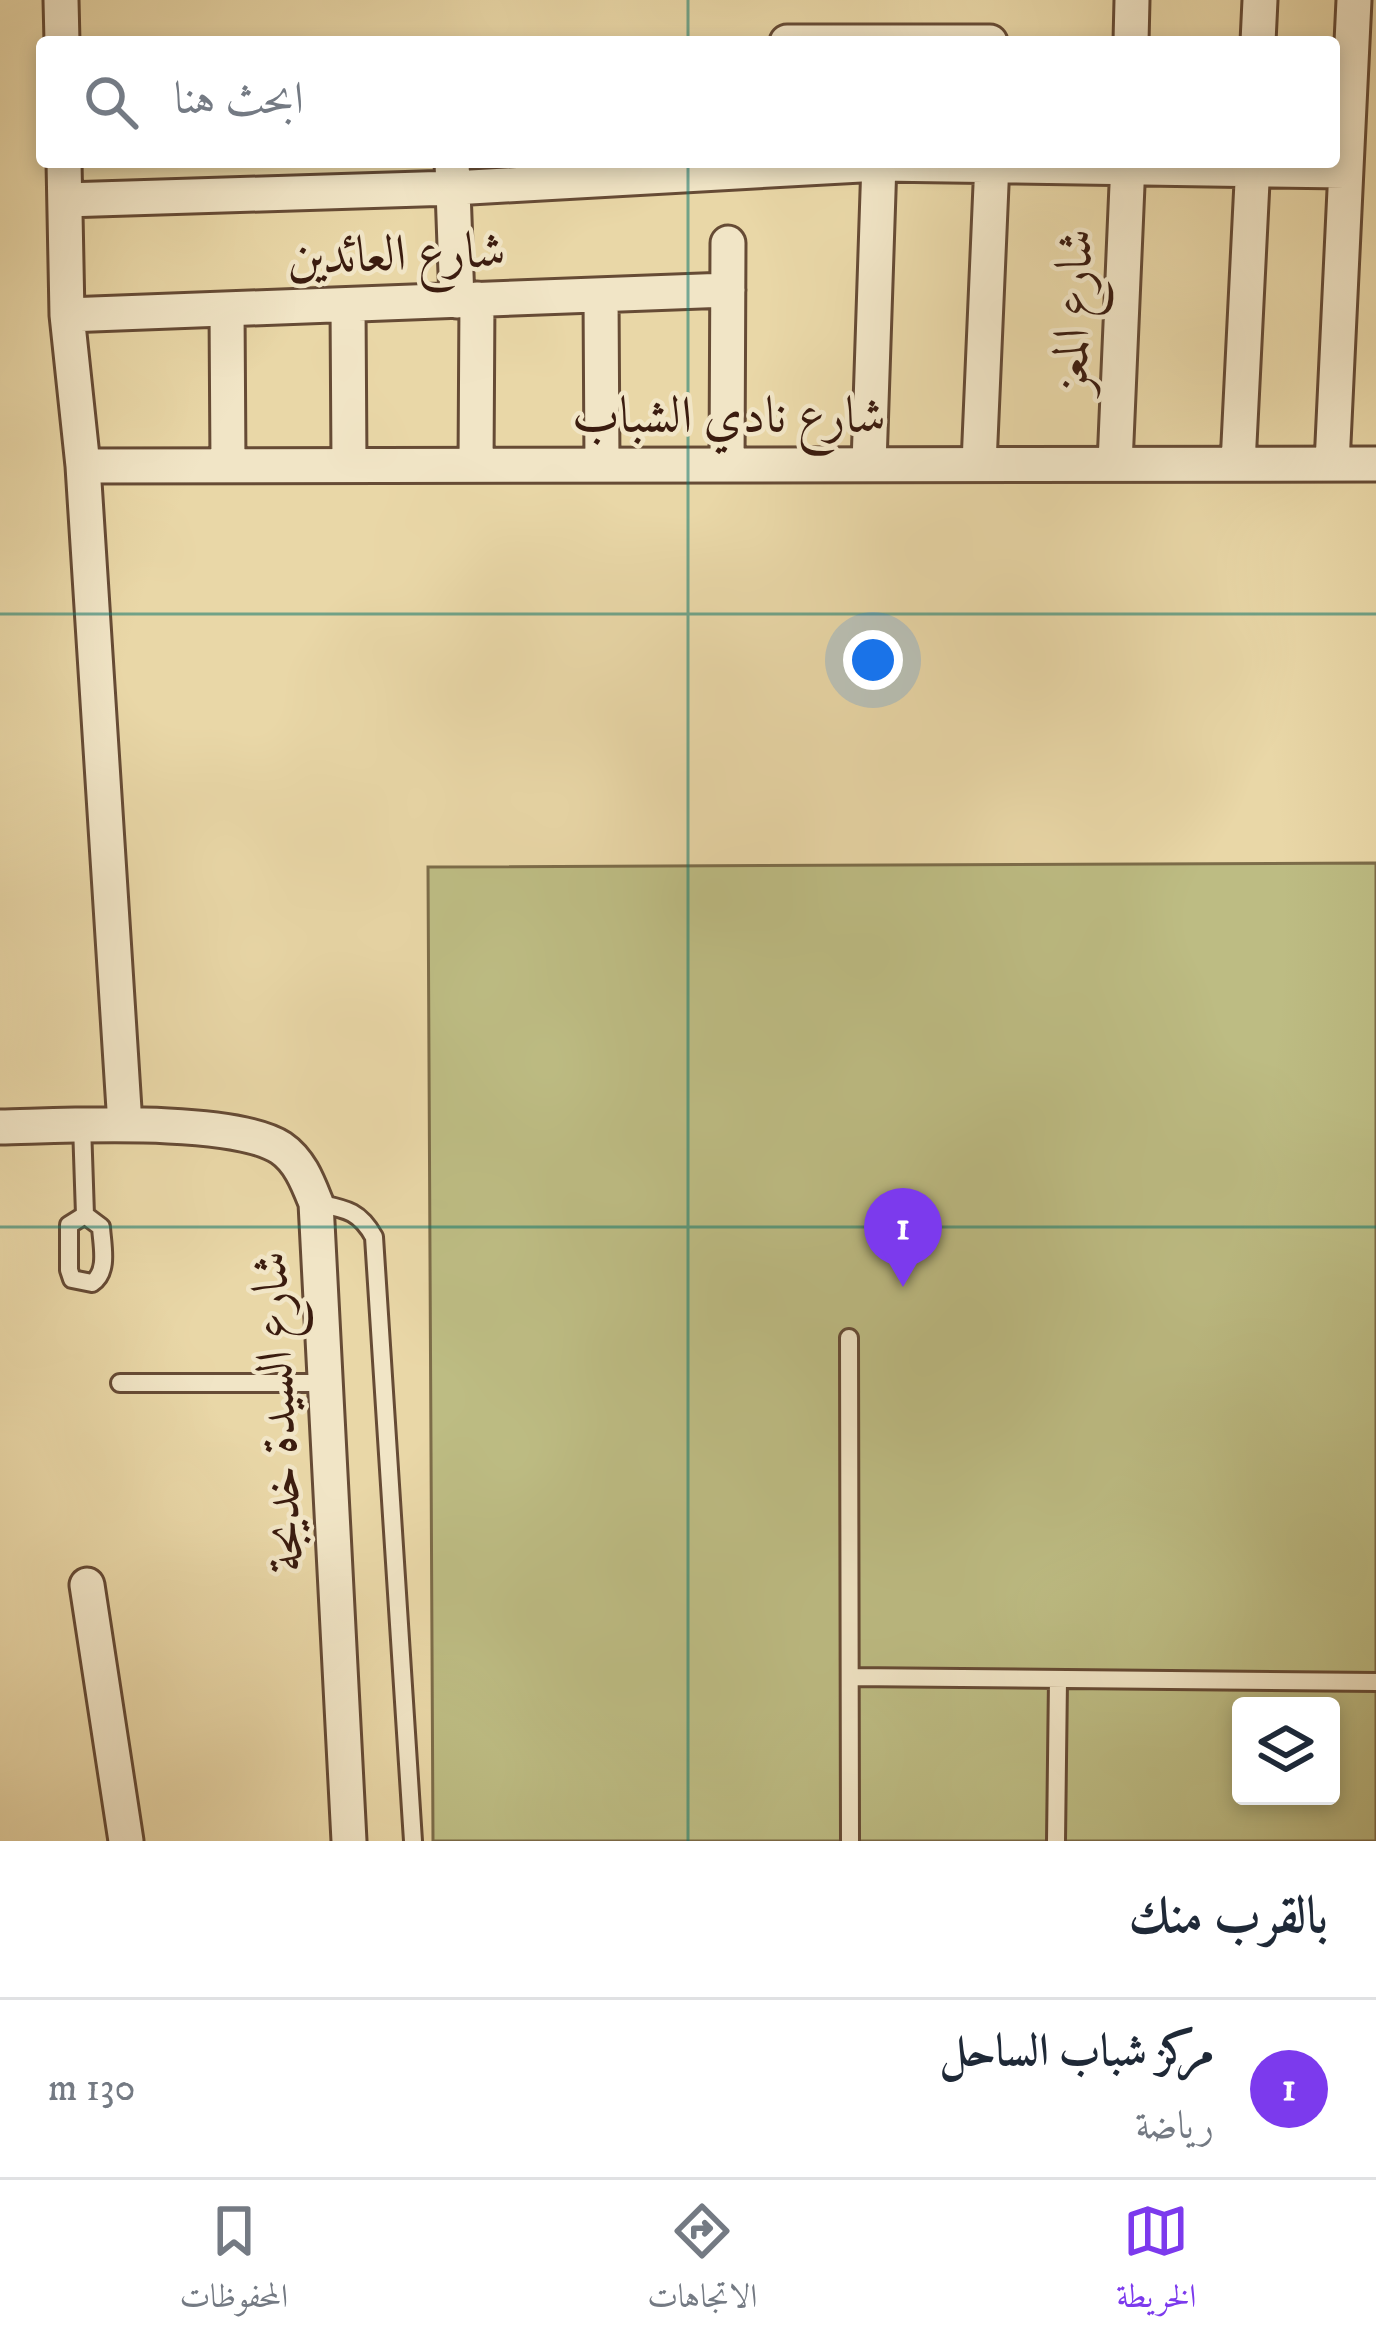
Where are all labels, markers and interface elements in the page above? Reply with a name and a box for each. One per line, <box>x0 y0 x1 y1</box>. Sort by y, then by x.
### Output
search box <box>36 36 1340 168</box>
icon: search <box>78 69 144 135</box>
text: ابحث هنا <box>174 72 304 128</box>
street label: شارع العائدين <box>286 219 507 299</box>
street label: شارع المعز <box>1039 228 1117 400</box>
street label: شارع نادي الشباب <box>572 385 886 457</box>
your location <box>843 630 903 690</box>
pin: 1 <box>864 1188 942 1287</box>
street label: شارع السيدة خديجة <box>239 1249 327 1574</box>
map controls <box>1232 1697 1340 1805</box>
button: layers <box>1232 1697 1340 1805</box>
text: بالقرب منك <box>1129 1885 1328 1949</box>
text: مركز شباب الساحل <box>939 2024 1214 2080</box>
text: 130 m <box>48 2064 136 2113</box>
text: 1 <box>1282 2064 1296 2113</box>
text: رياضة <box>1135 2102 1214 2151</box>
tab: المحفوظات <box>179 2198 288 2328</box>
tab: الاتجاهات <box>647 2198 757 2328</box>
tab: الخريطة <box>1116 2198 1197 2328</box>

